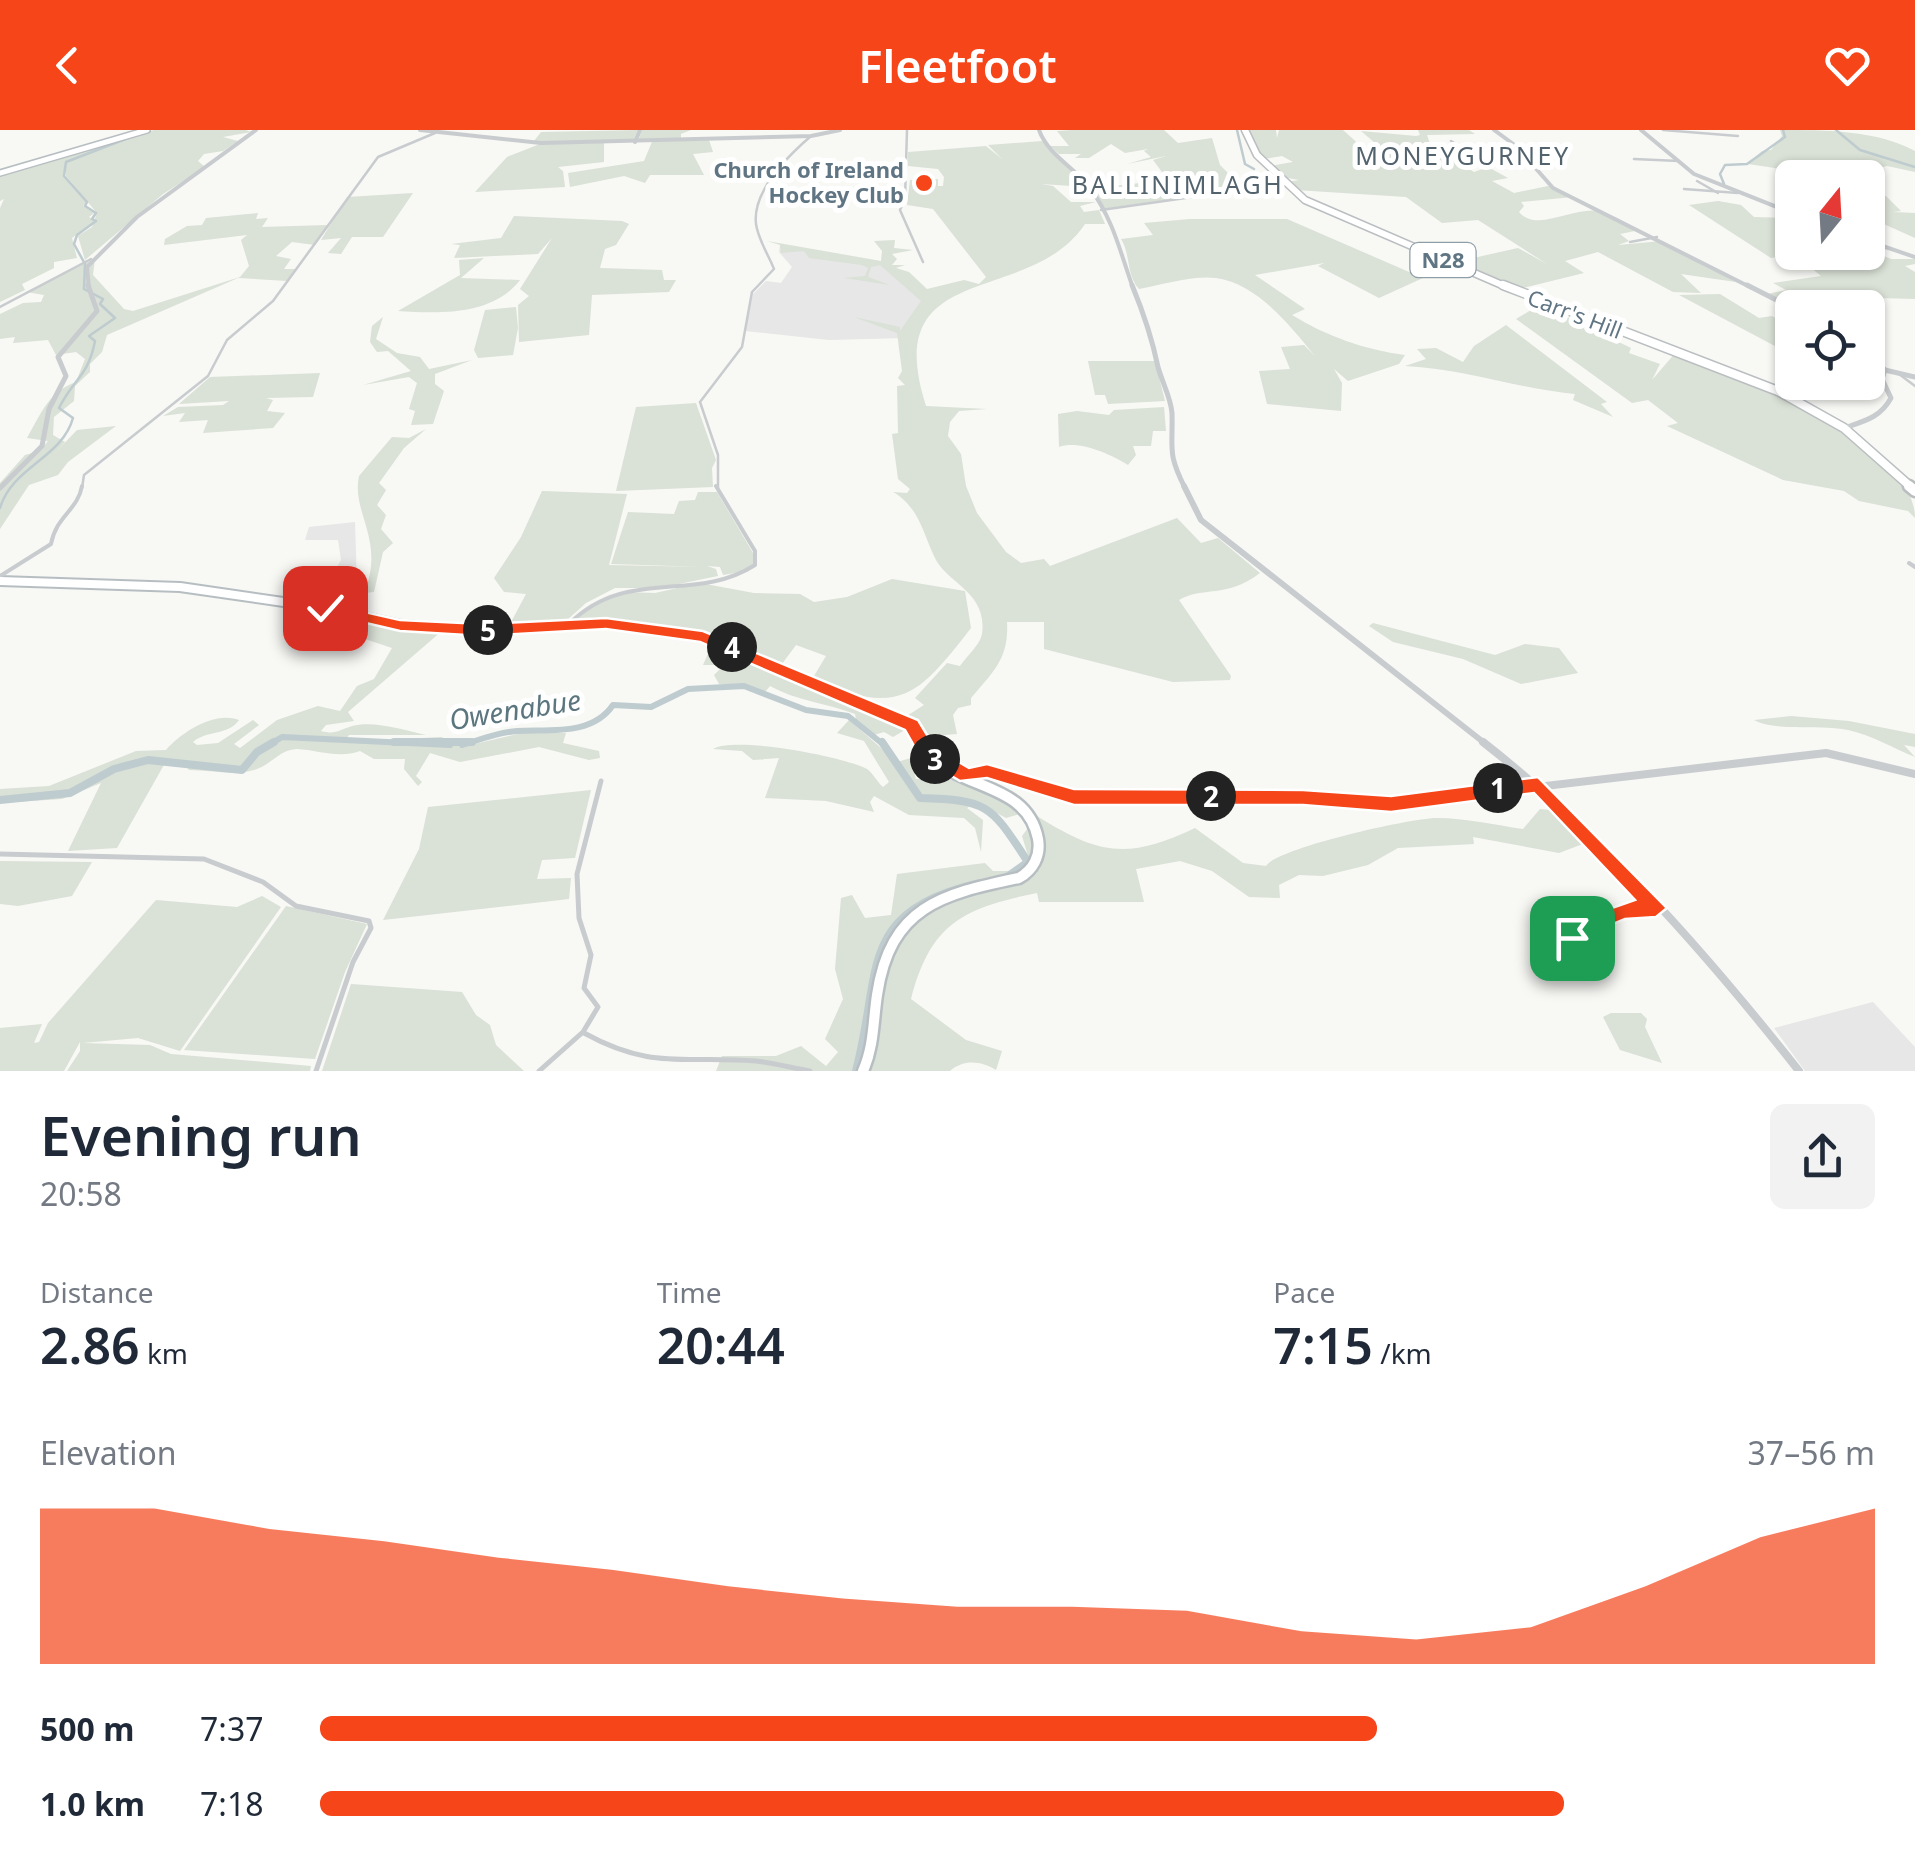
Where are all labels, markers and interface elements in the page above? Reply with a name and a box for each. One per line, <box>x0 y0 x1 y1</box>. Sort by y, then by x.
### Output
text: Fleetfoot <box>858 35 1057 96</box>
icon: back <box>40 38 95 93</box>
icon: heart <box>1820 38 1875 93</box>
district label: MONEYGURNEY <box>1355 138 1571 172</box>
place label: Church of Ireland Hockey Club <box>714 154 904 209</box>
north arrow <box>1775 160 1885 270</box>
map controls <box>1775 160 1885 400</box>
district label: BALLINIMLAGH <box>1072 167 1284 201</box>
marker: Church of Ireland Hockey Club <box>913 172 935 194</box>
road number: N28 <box>1410 243 1476 277</box>
street label: Carr's Hill <box>1524 281 1627 345</box>
button: locate <box>1775 290 1885 400</box>
pin <box>283 566 368 651</box>
icon: check <box>298 581 353 636</box>
pin: 5 <box>463 605 513 655</box>
text: 5 <box>480 611 496 649</box>
pin: 4 <box>707 622 757 672</box>
text: 4 <box>724 628 740 666</box>
water label: Owenabue <box>446 680 583 738</box>
pin: 3 <box>910 734 960 784</box>
text: 3 <box>927 740 943 778</box>
pin: 1 <box>1473 763 1523 813</box>
text: 1 <box>1490 769 1506 807</box>
pin: 2 <box>1186 771 1236 821</box>
text: 2 <box>1203 777 1219 815</box>
pin <box>1530 896 1615 981</box>
icon: arrive <box>1545 911 1600 966</box>
text: Evening run <box>40 1097 361 1172</box>
button: share <box>1770 1104 1875 1209</box>
text: 20:58 <box>40 1172 122 1215</box>
text: Distance <box>40 1273 153 1311</box>
text: Time <box>657 1273 721 1311</box>
text: Pace <box>1273 1273 1335 1311</box>
text: 2.86 <box>40 1311 140 1379</box>
text: 20:44 <box>657 1311 785 1379</box>
text: 7:15 <box>1273 1311 1373 1379</box>
text: km <box>140 1334 188 1372</box>
text: /km <box>1373 1334 1432 1372</box>
text: Elevation <box>40 1431 177 1474</box>
text: 37–56 m <box>1748 1431 1875 1474</box>
text: 500 m <box>40 1707 134 1750</box>
text: 7:37 <box>200 1707 264 1750</box>
text: 1.0 km <box>40 1782 145 1825</box>
text: 7:18 <box>200 1782 264 1825</box>

